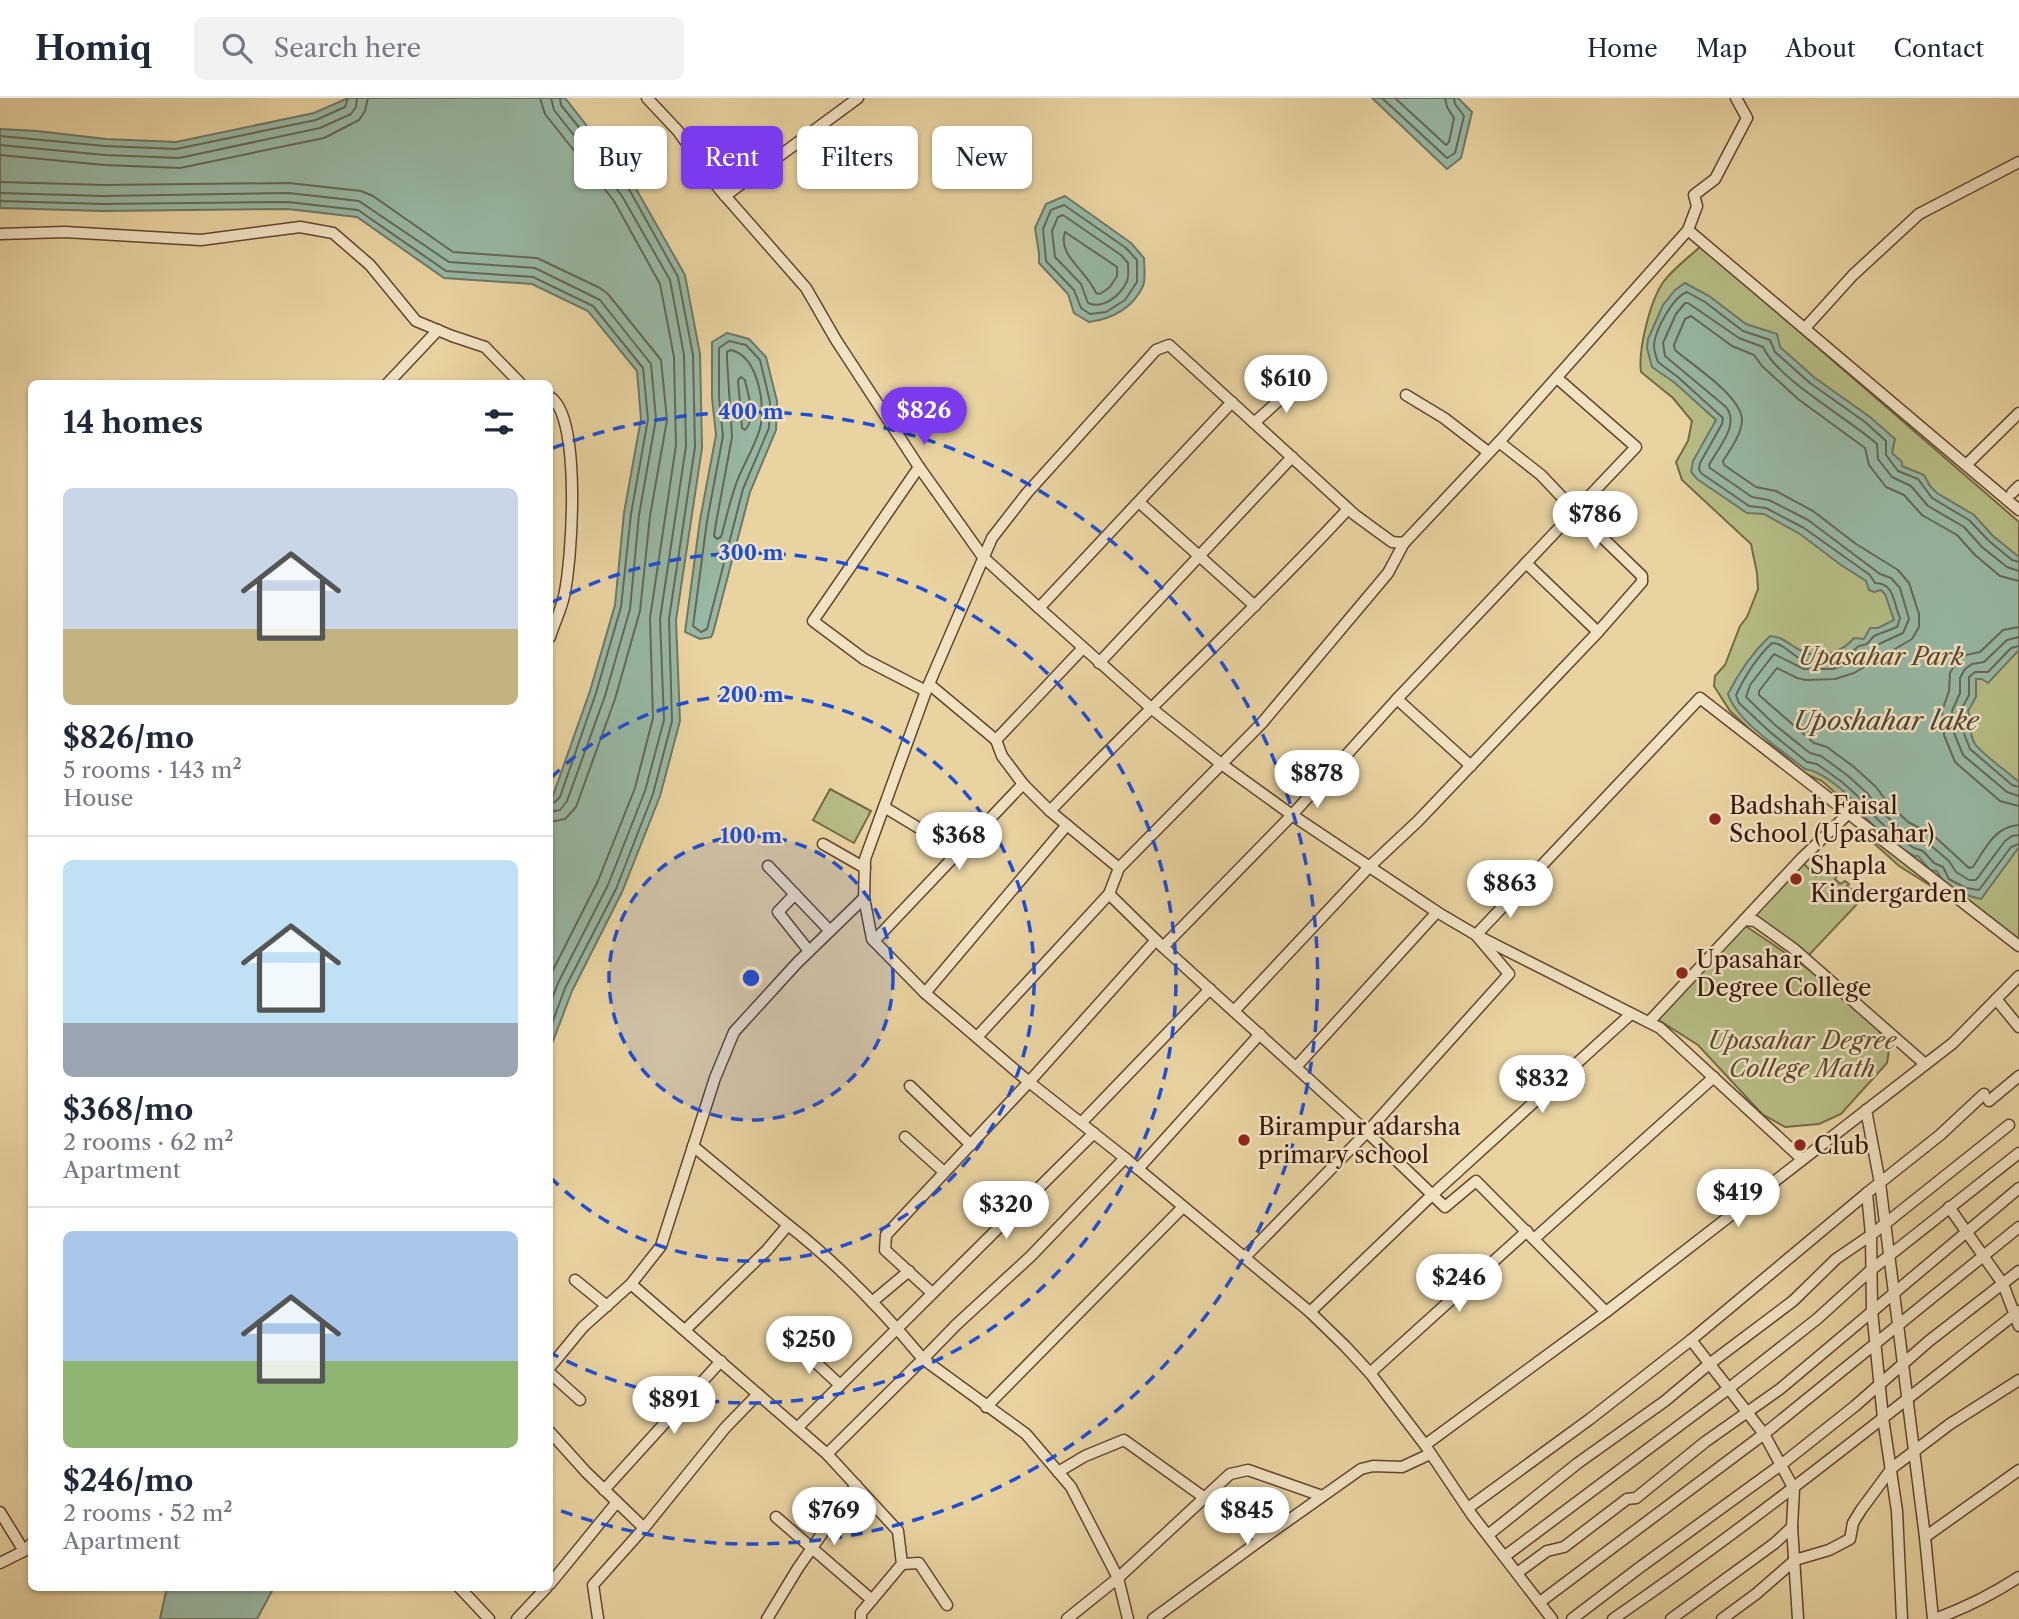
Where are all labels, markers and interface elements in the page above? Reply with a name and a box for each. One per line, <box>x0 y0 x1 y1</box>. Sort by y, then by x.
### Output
search box <box>194 17 684 80</box>
text: Homiq <box>35 28 152 69</box>
icon: search <box>218 29 256 67</box>
text: Search here <box>274 32 421 64</box>
text: Home <box>1587 34 1658 63</box>
text: Map <box>1696 34 1747 63</box>
text: About <box>1785 34 1856 63</box>
text: Contact <box>1894 34 1984 63</box>
chip: Buy <box>574 126 667 189</box>
chip: Rent <box>681 126 783 189</box>
chip: Filters <box>797 126 918 189</box>
chip: New <box>932 126 1032 189</box>
pin: $610 <box>1245 356 1327 415</box>
text: $610 <box>1260 364 1312 392</box>
pin: $826 <box>883 388 965 447</box>
text: $826 <box>897 396 951 424</box>
text: 400 m <box>718 399 784 424</box>
icon: filters <box>480 403 518 441</box>
text: 14 homes <box>63 404 203 441</box>
pin: $786 <box>1554 491 1636 551</box>
text: $786 <box>1569 500 1621 528</box>
icon: home <box>228 533 354 659</box>
text: 300 m <box>719 540 783 565</box>
park label: Upasahar Park <box>1798 642 1964 671</box>
text: 200 m <box>718 682 784 707</box>
water label: Uposhahar lake <box>1793 705 1980 737</box>
text: $826/mo <box>63 719 194 756</box>
pin: $878 <box>1276 750 1358 810</box>
text: 5 rooms · 143 m² <box>63 756 242 784</box>
text: $878 <box>1290 759 1344 787</box>
text: House <box>63 784 133 812</box>
place label: Badshah Faisal School (Upasahar) <box>1729 791 1934 848</box>
marker: Badshah Faisal School (Upasahar) <box>1707 811 1723 827</box>
pin: $368 <box>918 812 1000 872</box>
text: $368 <box>932 821 986 849</box>
text: 100 m <box>720 823 782 848</box>
place label: Shapla Kindergarden <box>1810 851 1967 908</box>
pin: $863 <box>1469 860 1551 920</box>
text: $863 <box>1483 869 1537 897</box>
marker: Shapla Kindergarden <box>1788 871 1804 887</box>
icon: home <box>228 905 354 1031</box>
place label: Upasahar Degree College <box>1696 945 1872 1002</box>
marker: Upasahar Degree College <box>1674 965 1690 981</box>
centre of rings <box>739 966 763 990</box>
park label: Upasahar Degree College Math <box>1708 1026 1898 1083</box>
pin: $832 <box>1501 1056 1583 1115</box>
text: $832 <box>1515 1064 1569 1092</box>
text: $368/mo <box>63 1091 193 1128</box>
place label: Birampur adarsha primary school <box>1258 1112 1461 1169</box>
text: 2 rooms · 62 m² <box>63 1128 234 1156</box>
place label: Club <box>1814 1131 1869 1160</box>
marker: Birampur adarsha primary school <box>1236 1132 1252 1148</box>
marker: Club <box>1792 1137 1808 1153</box>
text: Apartment <box>63 1156 181 1184</box>
pin: $419 <box>1697 1170 1779 1229</box>
text: $419 <box>1713 1178 1763 1206</box>
pin: $320 <box>965 1182 1047 1241</box>
text: $320 <box>979 1190 1033 1218</box>
pin: $246 <box>1418 1254 1500 1314</box>
text: $246 <box>1432 1263 1486 1291</box>
icon: home <box>228 1276 354 1402</box>
pin: $250 <box>768 1316 850 1376</box>
text: $250 <box>782 1325 836 1353</box>
pin: $891 <box>633 1376 715 1436</box>
text: $891 <box>648 1385 700 1413</box>
text: $246/mo <box>63 1462 193 1499</box>
pin: $769 <box>793 1488 875 1547</box>
pin: $845 <box>1206 1488 1288 1547</box>
text: $769 <box>808 1496 860 1524</box>
text: $845 <box>1220 1496 1274 1524</box>
text: 2 rooms · 52 m² <box>63 1499 233 1527</box>
text: Apartment <box>63 1527 181 1555</box>

